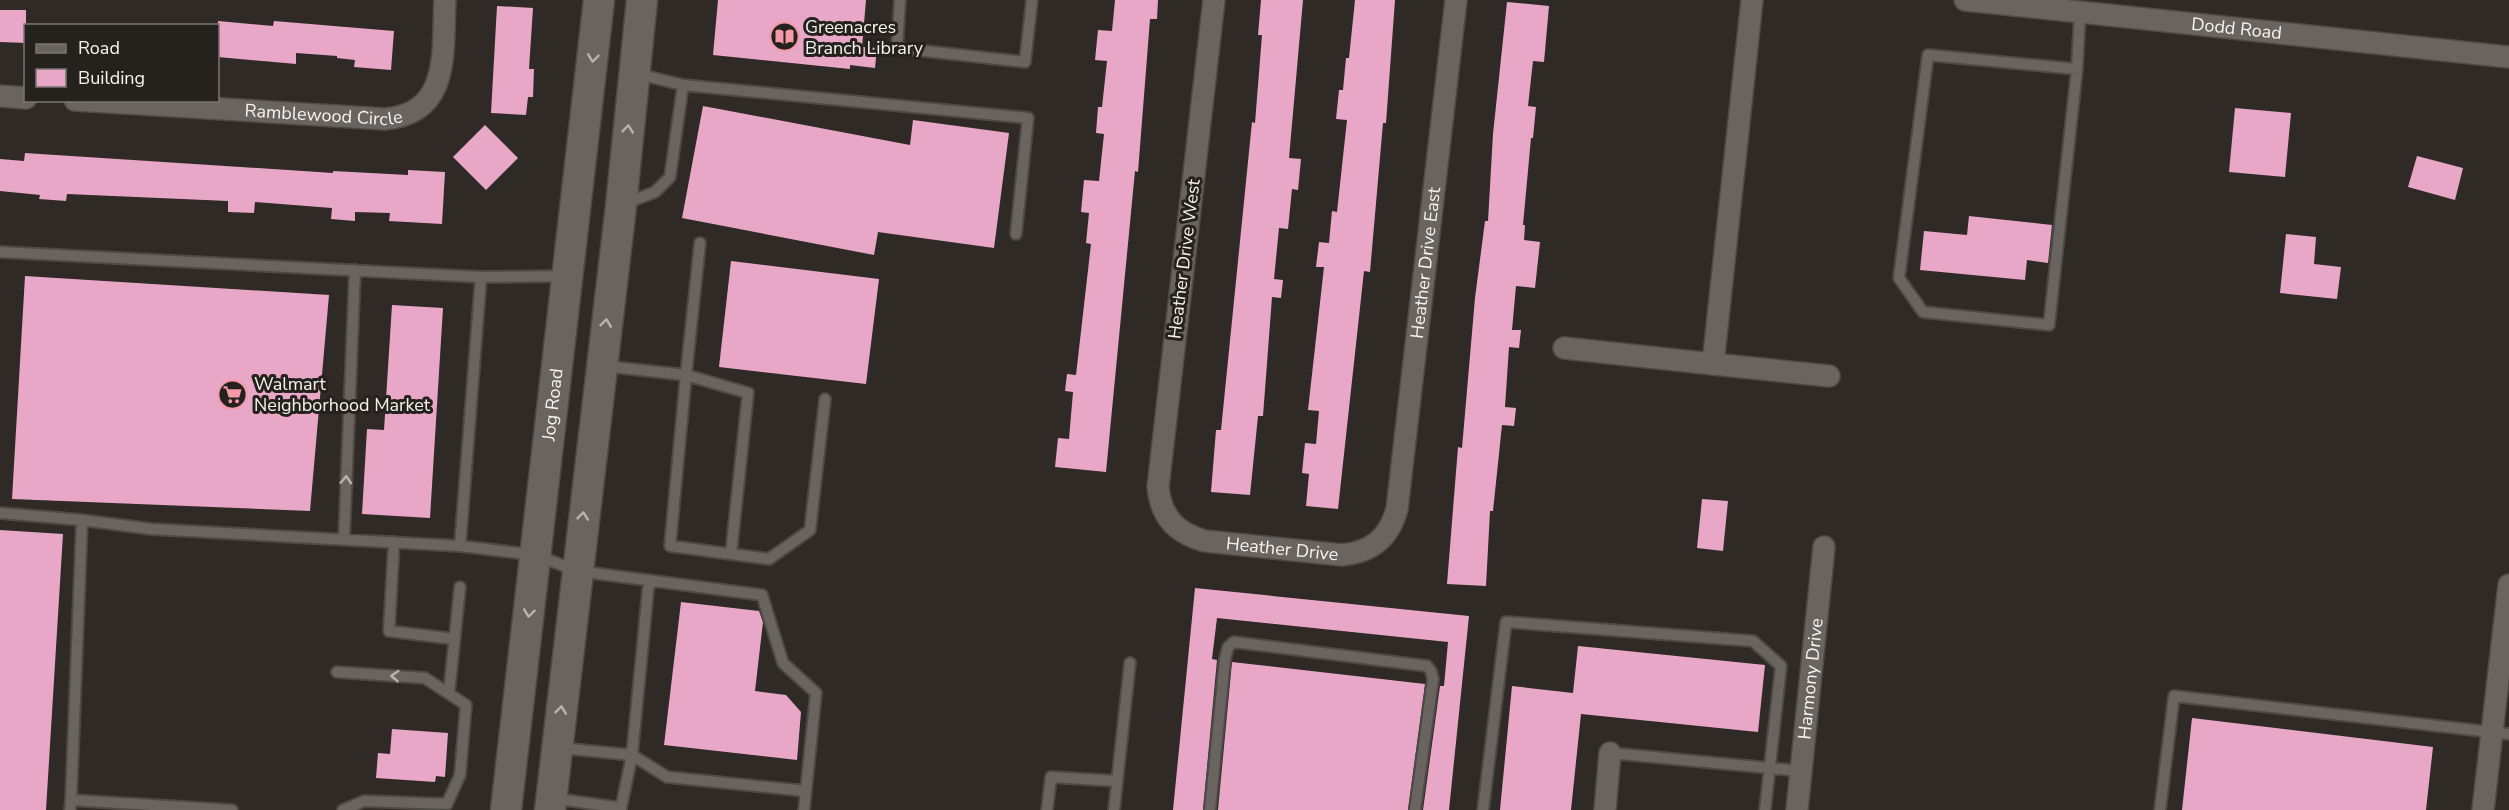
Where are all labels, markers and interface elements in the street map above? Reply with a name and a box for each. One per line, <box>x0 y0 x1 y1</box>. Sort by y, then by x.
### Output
street label: Dodd Road <box>2190 12 2283 45</box>
place label: Greenacres Branch Library <box>805 15 924 60</box>
library icon: Greenacres Branch Library <box>768 21 800 53</box>
legend <box>24 24 219 102</box>
text: Road <box>78 36 120 60</box>
one-way arrow <box>587 54 600 63</box>
text: Building <box>78 66 145 90</box>
street label: Ramblewood Circle <box>244 98 405 131</box>
one-way arrow <box>621 124 634 134</box>
street label: Heather Drive West <box>1162 177 1206 340</box>
street label: Heather Drive East <box>1405 185 1446 340</box>
one-way arrow <box>599 318 612 327</box>
street label: Jog Road <box>536 367 569 443</box>
place label: Walmart Neighborhood Market <box>254 372 431 417</box>
supermarket icon: Walmart Neighborhood Market <box>217 378 249 410</box>
one-way arrow <box>340 476 352 485</box>
one-way arrow <box>577 512 589 521</box>
street label: Heather Drive <box>1225 531 1340 567</box>
one-way arrow <box>523 608 536 617</box>
street label: Harmony Drive <box>1792 617 1829 741</box>
one-way arrow <box>390 669 399 682</box>
one-way arrow <box>554 706 567 715</box>

